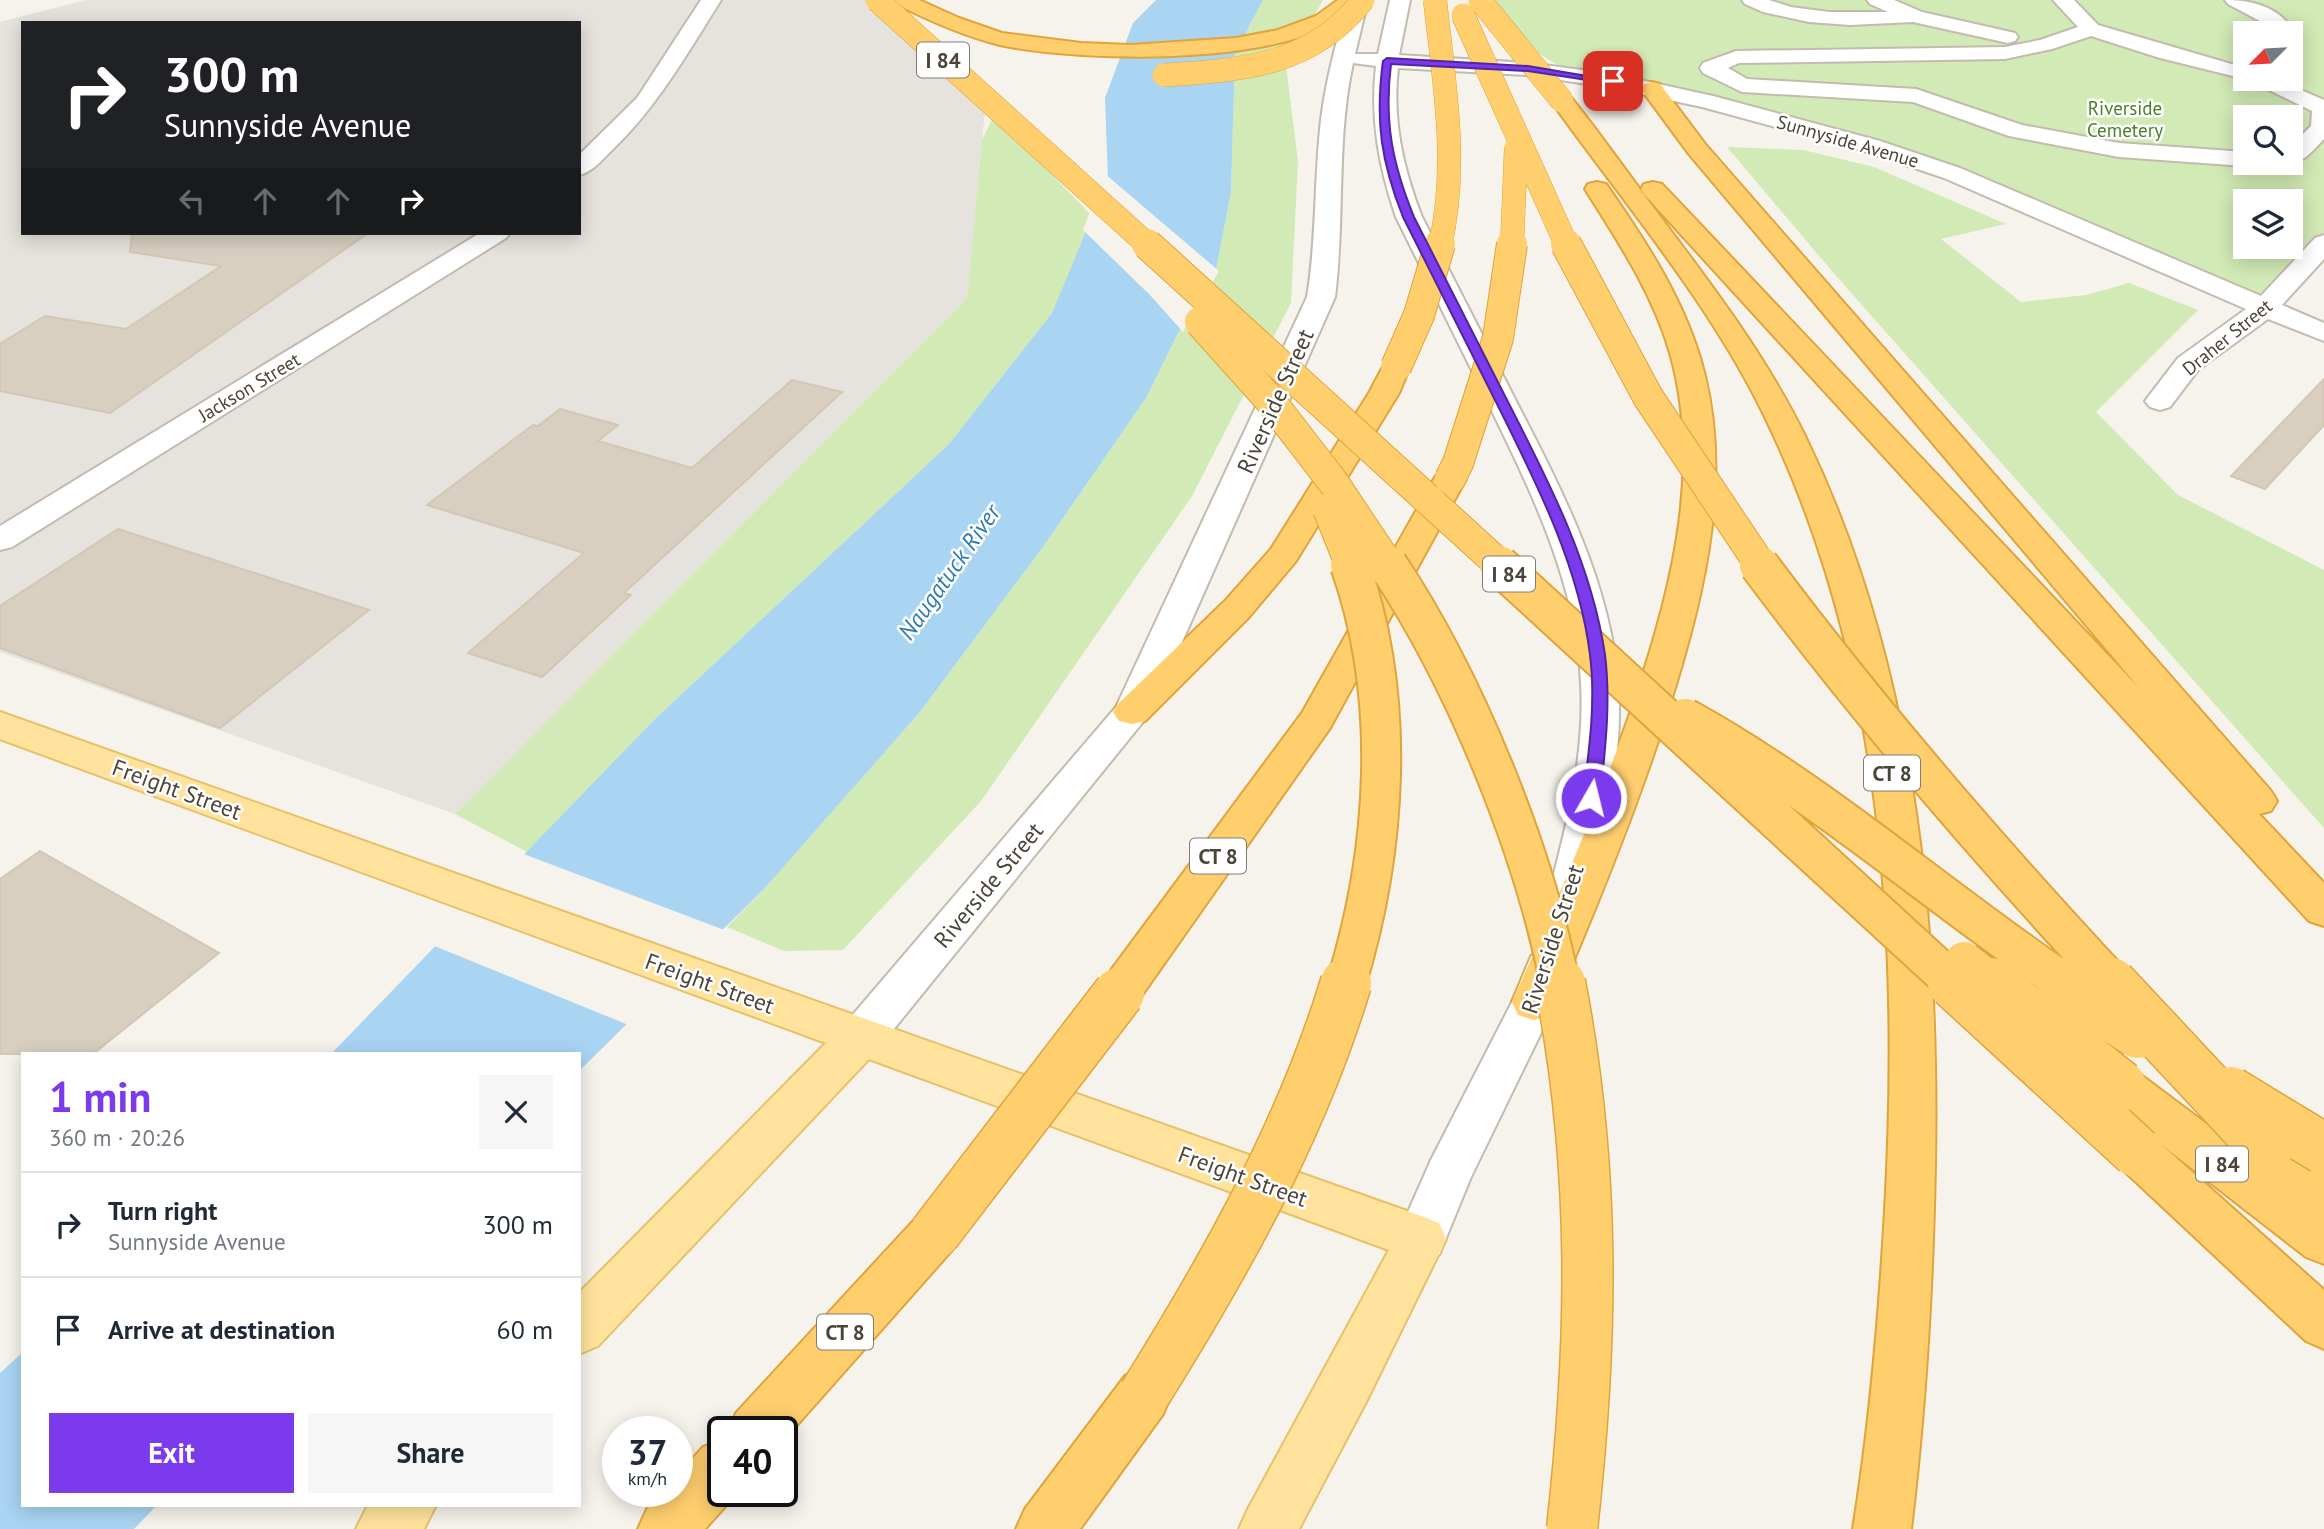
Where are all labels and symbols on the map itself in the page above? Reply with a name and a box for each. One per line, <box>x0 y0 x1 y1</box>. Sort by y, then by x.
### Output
north arrow <box>2233 21 2303 91</box>
road number: I 84 <box>917 42 969 78</box>
pin <box>1583 51 1643 111</box>
park label: Riverside Cemetery <box>2087 96 2163 142</box>
street label: Sunnyside Avenue <box>1774 109 1922 173</box>
street label: Draher Street <box>2177 293 2277 380</box>
street label: Riverside Street <box>1230 324 1320 478</box>
street label: Jackson Street <box>193 347 305 427</box>
water label: Naugatuck River <box>891 496 1008 646</box>
road number: I 84 <box>1483 556 1535 592</box>
street label: Freight Street <box>109 752 246 826</box>
road number: CT 8 <box>1864 756 1920 790</box>
position arrow <box>1554 761 1628 835</box>
street label: Riverside Street <box>927 816 1049 954</box>
road number: CT 8 <box>1190 838 1246 874</box>
street label: Riverside Street <box>1514 861 1590 1017</box>
street label: Freight Street <box>642 946 779 1020</box>
street label: Freight Street <box>1175 1139 1312 1213</box>
road number: I 84 <box>2196 1146 2248 1182</box>
road number: CT 8 <box>817 1314 873 1350</box>
speed limit sign: 40 <box>707 1416 798 1507</box>

